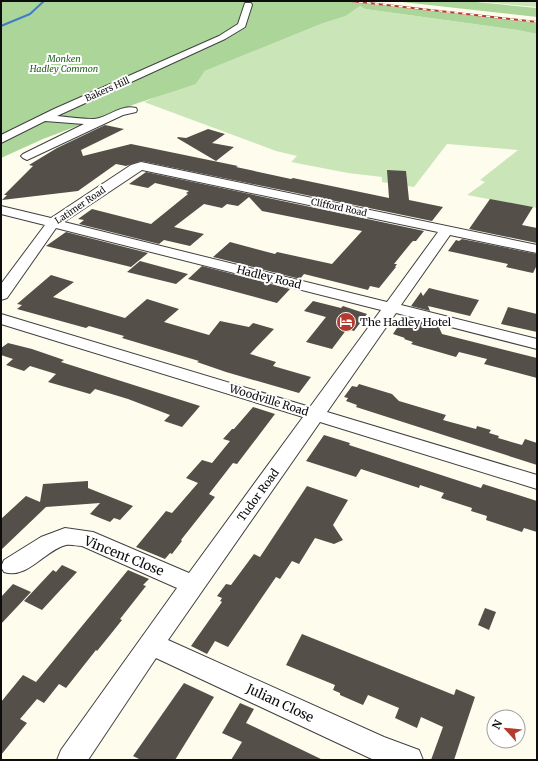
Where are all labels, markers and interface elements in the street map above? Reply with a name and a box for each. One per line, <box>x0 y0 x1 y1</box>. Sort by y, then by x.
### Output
park label: Monken Hadley Common <box>29 53 98 74</box>
street label: Bakers Hill <box>83 74 131 104</box>
street label: Latimer Road <box>53 184 108 226</box>
street label: Clifford Road <box>310 196 368 218</box>
street label: Hadley Road <box>235 262 303 292</box>
hotel icon: The Hadley Hotel <box>335 311 357 333</box>
place label: The Hadley Hotel <box>360 315 452 329</box>
street label: Woodville Road <box>227 381 311 419</box>
street label: Tudor Road <box>234 466 282 524</box>
street label: Vincent Close <box>81 532 167 580</box>
street label: Julian Close <box>243 680 317 726</box>
north arrow <box>486 709 526 749</box>
text: N <box>489 717 505 732</box>

